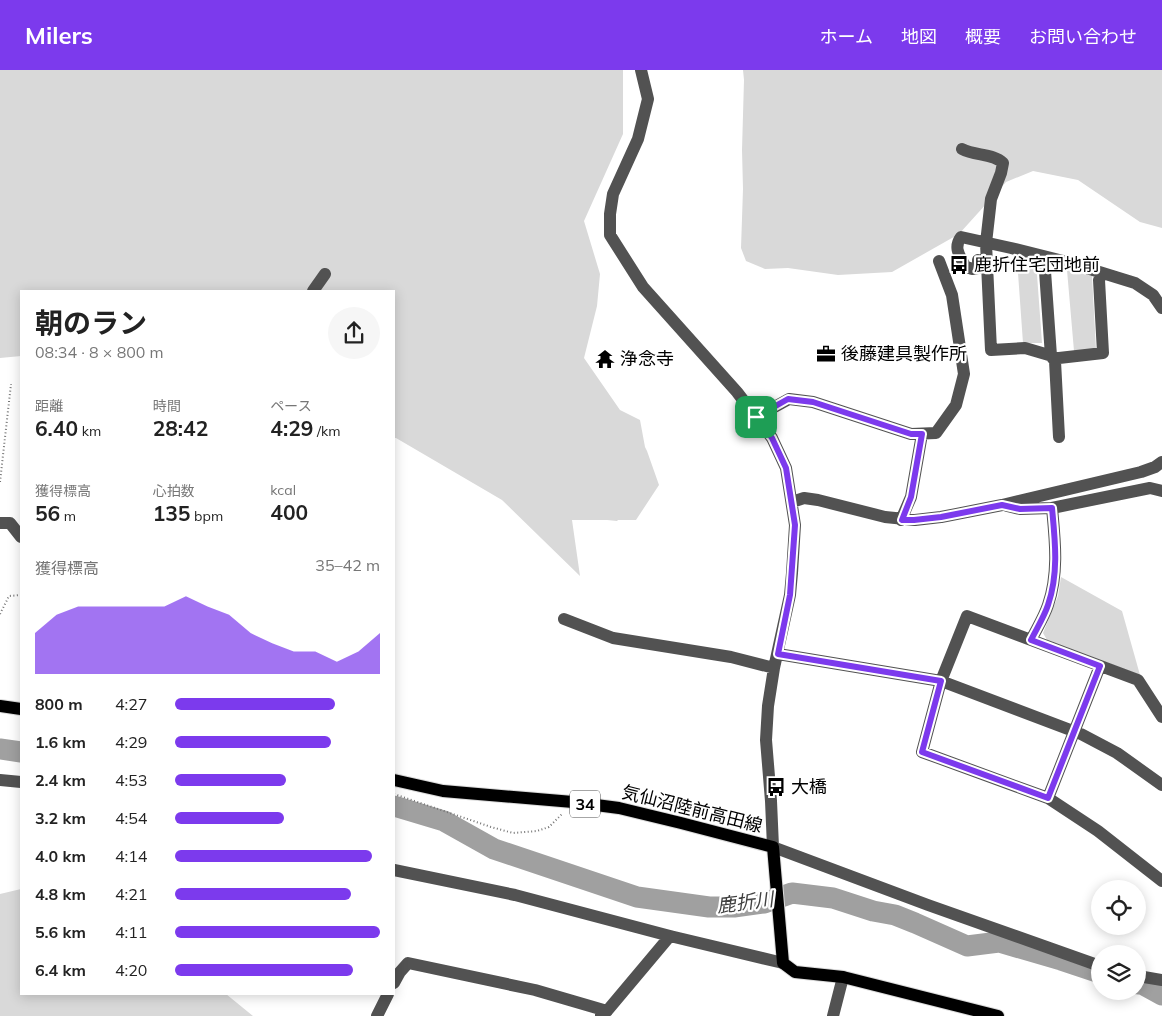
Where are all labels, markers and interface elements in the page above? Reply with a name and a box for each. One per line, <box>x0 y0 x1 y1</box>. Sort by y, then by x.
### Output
text: Milers <box>25 20 93 50</box>
text: ホーム <box>820 25 873 48</box>
text: 地図 <box>901 25 937 48</box>
text: 概要 <box>965 25 1001 48</box>
text: お問い合わせ <box>1029 25 1137 48</box>
place label: 鹿折住宅団地前 <box>974 253 1100 276</box>
bus stop icon: 鹿折住宅団地前 <box>948 254 970 276</box>
text: 朝のラン <box>35 305 147 340</box>
button: share <box>328 307 380 359</box>
text: 08:34 · 8 × 800 m <box>35 342 164 362</box>
place label: 後藤建具製作所 <box>841 342 967 365</box>
office icon: 後藤建具製作所 <box>815 343 837 365</box>
place label: 浄念寺 <box>620 347 674 370</box>
temple icon: 浄念寺 <box>594 348 616 370</box>
pin <box>735 396 777 438</box>
text: 距離 <box>35 397 63 415</box>
text: 時間 <box>153 397 181 415</box>
text: ペース <box>270 397 312 415</box>
icon: arrive <box>742 403 770 431</box>
text: 6.40 <box>35 415 78 441</box>
text: 28:42 <box>153 415 208 441</box>
text: 4:29 <box>270 415 313 441</box>
text: km <box>78 422 101 440</box>
text: /km <box>313 422 340 440</box>
text: kcal <box>270 481 296 499</box>
text: 獲得標高 <box>35 482 91 500</box>
text: 心拍数 <box>153 482 195 500</box>
text: 400 <box>270 499 308 525</box>
text: 56 <box>35 500 60 526</box>
text: 135 <box>153 500 190 526</box>
text: m <box>60 507 76 525</box>
text: bpm <box>190 507 223 525</box>
text: 35–42 m <box>315 555 380 575</box>
text: 獲得標高 <box>35 558 99 578</box>
text: 800 m <box>35 694 83 714</box>
text: 4:27 <box>115 694 147 714</box>
text: 1.6 km <box>35 732 86 752</box>
text: 4:29 <box>115 732 147 752</box>
text: 2.4 km <box>35 770 86 790</box>
text: 4:53 <box>115 770 147 790</box>
place label: 大橋 <box>791 775 827 798</box>
bus stop icon: 大橋 <box>765 776 787 798</box>
street label: 気仙沼陸前高田線 <box>619 780 765 837</box>
road number: 34 <box>570 791 600 818</box>
text: 3.2 km <box>35 808 86 828</box>
text: 4:54 <box>115 808 147 828</box>
text: 4.0 km <box>35 846 86 866</box>
text: 4:14 <box>115 846 147 866</box>
map controls <box>1091 880 1146 1000</box>
button: locate <box>1091 880 1146 935</box>
text: 4.8 km <box>35 884 86 904</box>
text: 4:21 <box>115 884 147 904</box>
water label: 鹿折川 <box>715 886 777 917</box>
text: 5.6 km <box>35 922 86 942</box>
text: 4:11 <box>115 922 147 942</box>
button: layers <box>1091 945 1146 1000</box>
text: 6.4 km <box>35 960 86 980</box>
text: 4:20 <box>115 960 147 980</box>

